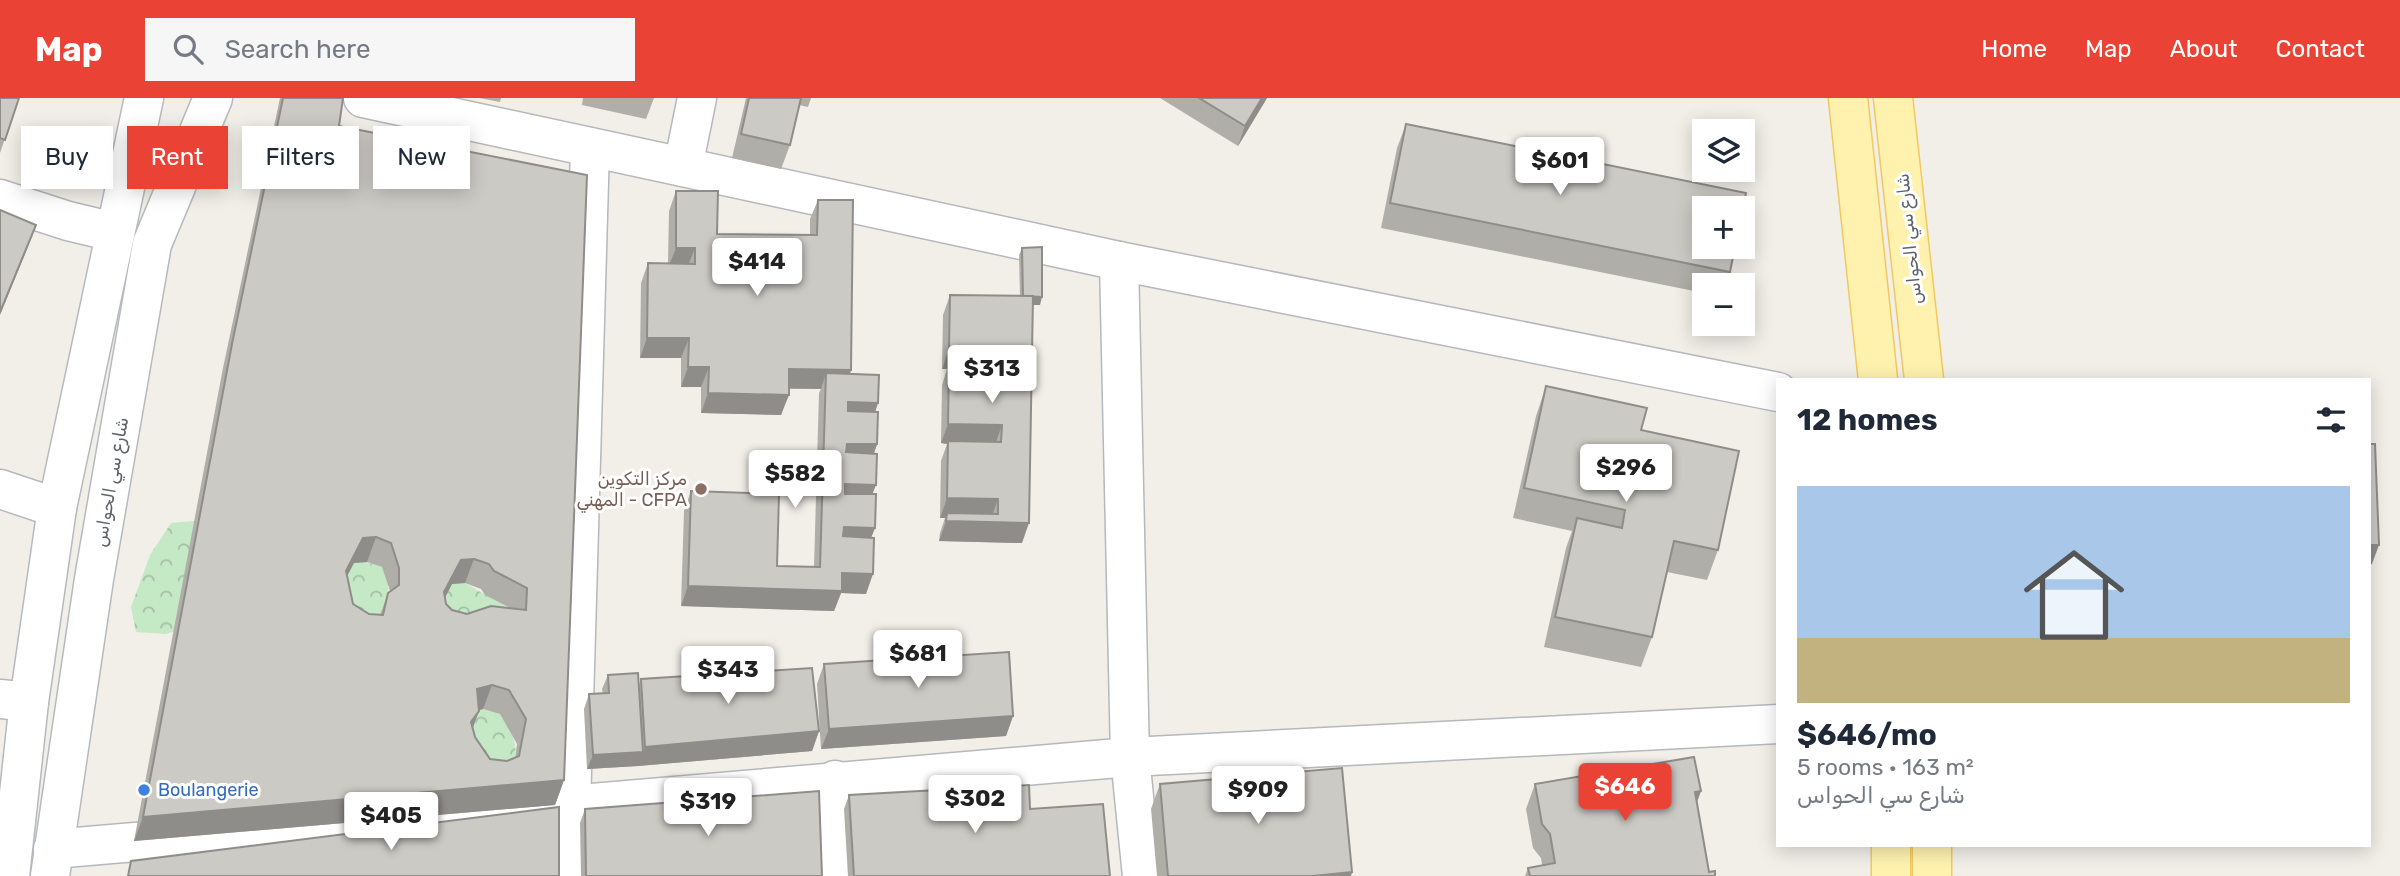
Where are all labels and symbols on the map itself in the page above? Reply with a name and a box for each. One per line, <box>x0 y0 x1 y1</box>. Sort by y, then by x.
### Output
pin: $601 <box>1519 138 1601 197</box>
street label: شارع سي الحواس <box>1891 172 1929 306</box>
pin: $414 <box>716 238 798 298</box>
pin: $313 <box>951 345 1033 405</box>
street label: شارع سي الحواس <box>89 415 135 549</box>
pin: $296 <box>1585 444 1667 504</box>
pin: $582 <box>754 450 836 510</box>
place label: مركز التكوين المهني - CFPA <box>577 468 687 513</box>
marker: مركز التكوين المهني - CFPA <box>693 481 709 497</box>
pin: $681 <box>877 630 959 690</box>
pin: $343 <box>687 646 769 706</box>
pin: $646 <box>1584 764 1666 823</box>
pin: $909 <box>1217 766 1299 826</box>
pin: $302 <box>934 776 1016 835</box>
pin: $319 <box>667 778 749 838</box>
place label: Boulangerie <box>158 779 259 801</box>
marker: Boulangerie <box>136 782 152 798</box>
pin: $405 <box>350 792 432 852</box>

